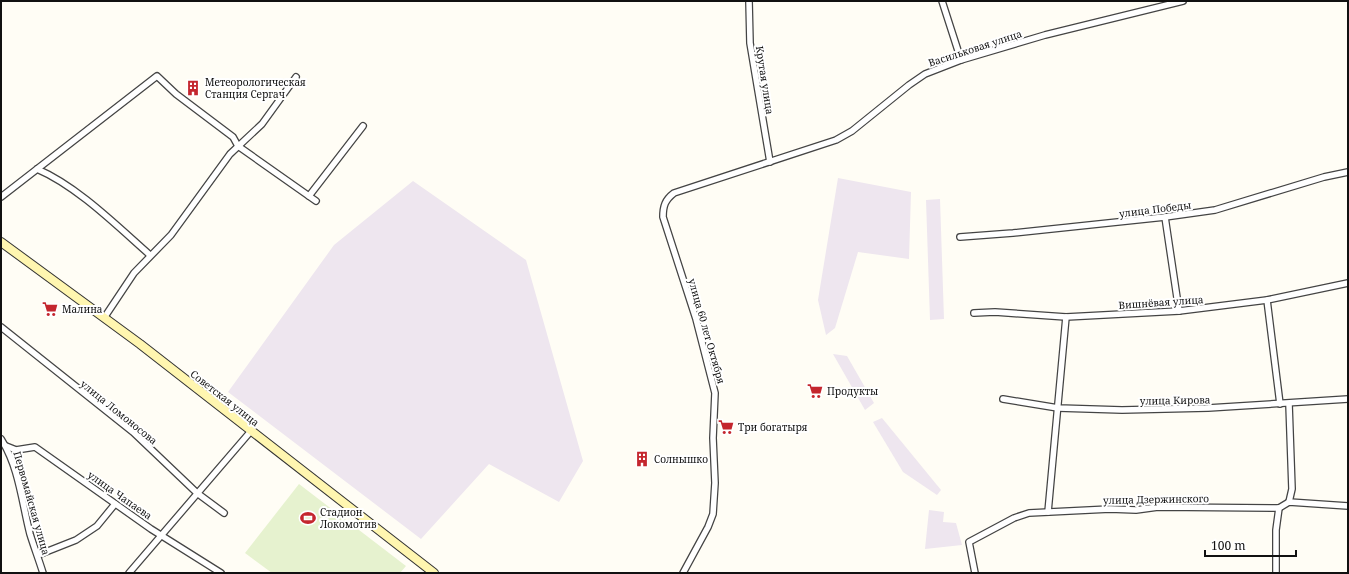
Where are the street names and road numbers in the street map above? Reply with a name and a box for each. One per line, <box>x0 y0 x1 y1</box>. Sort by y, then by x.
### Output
street label: Васильковая улица <box>926 26 1024 70</box>
street label: Крутая улица <box>753 45 777 116</box>
street label: улица Победы <box>1118 198 1192 220</box>
street label: улица 60 лет Октября <box>685 277 729 386</box>
street label: Вишнёвая улица <box>1118 292 1204 312</box>
street label: Советская улица <box>188 367 263 429</box>
street label: улица Ломоносова <box>78 377 161 448</box>
street label: улица Кирова <box>1140 392 1211 408</box>
street label: Первомайская улица <box>10 449 54 557</box>
street label: улица Чапаева <box>85 468 155 523</box>
street label: улица Дзержинского <box>1103 491 1209 507</box>

